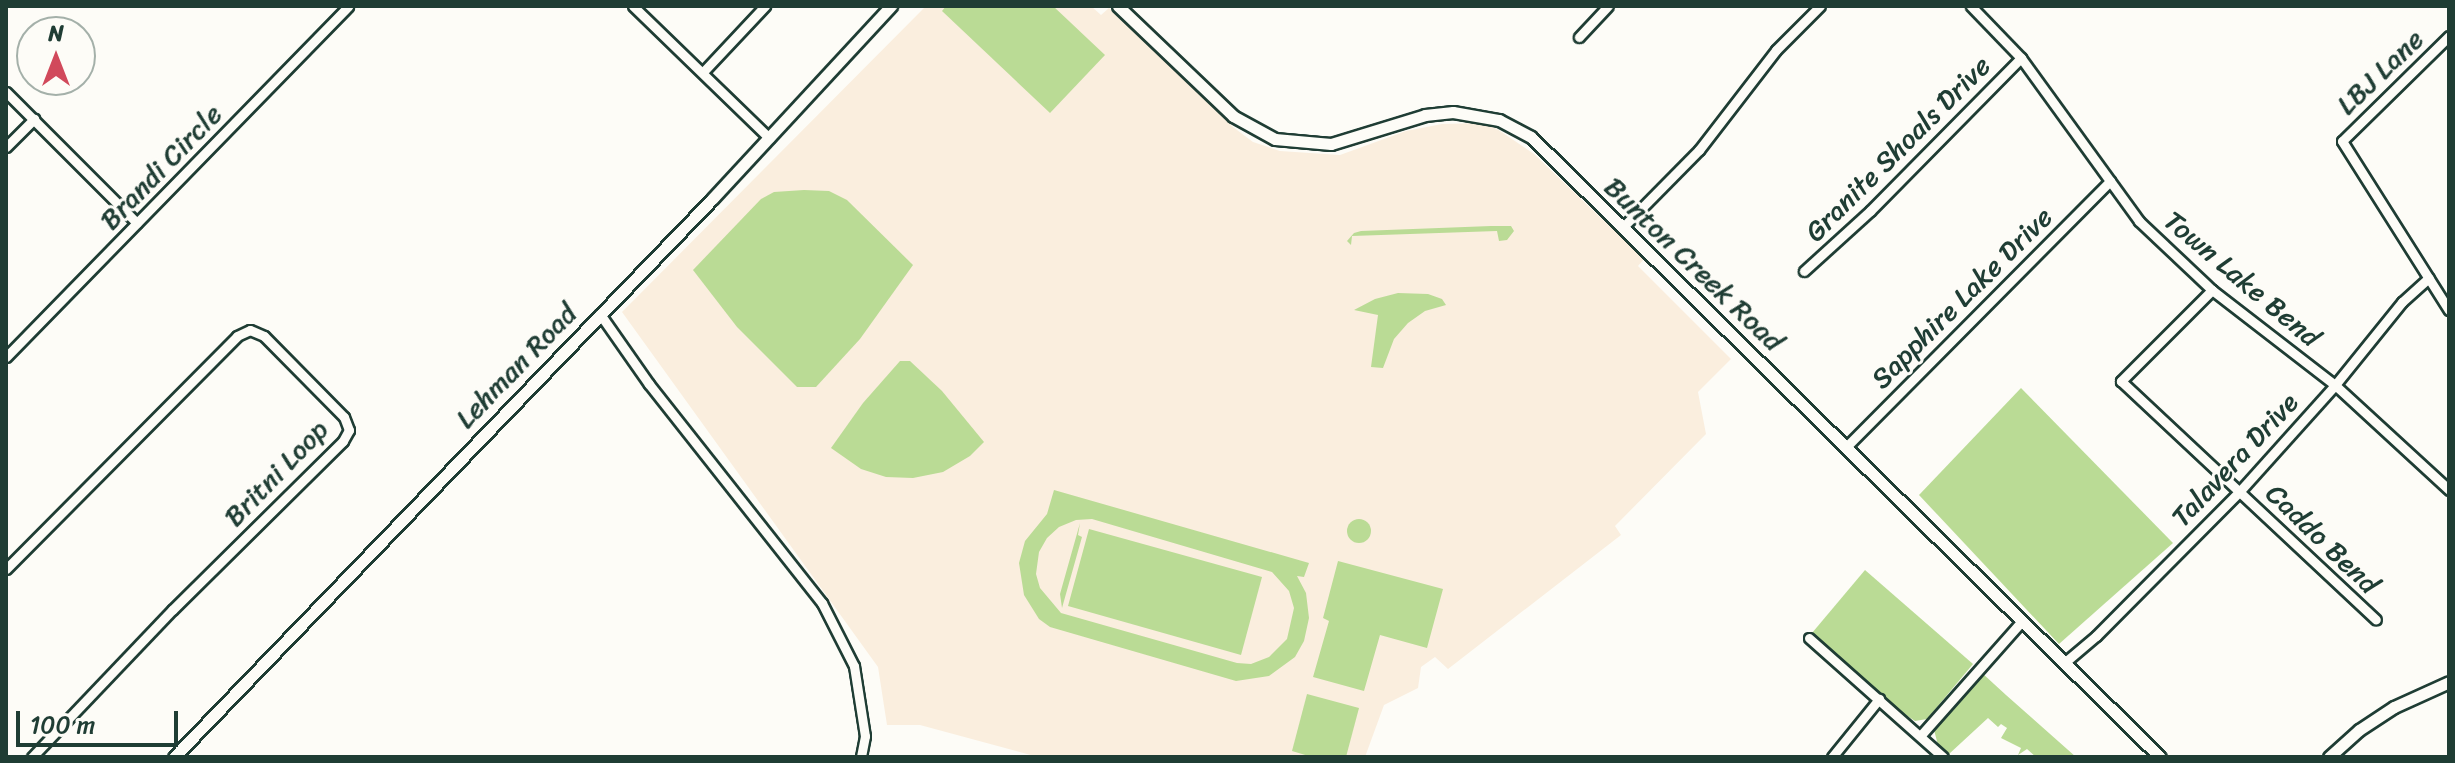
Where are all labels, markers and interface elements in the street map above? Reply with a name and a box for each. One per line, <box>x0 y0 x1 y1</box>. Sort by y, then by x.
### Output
text: N <box>48 14 64 53</box>
north arrow <box>16 16 96 96</box>
street label: LBJ Lane <box>2330 22 2430 122</box>
street label: Granite Shoals Drive <box>1798 49 1998 249</box>
street label: Brandi Circle <box>93 97 229 237</box>
street label: Bunton Creek Road <box>1597 170 1791 358</box>
street label: Sapphire Lake Drive <box>1864 200 2060 396</box>
street label: Town Lake Bend <box>2157 204 2327 354</box>
street label: Lehman Road <box>448 297 584 435</box>
street label: Talavera Drive <box>2164 386 2306 534</box>
street label: Britni Loop <box>217 413 335 533</box>
street label: Caddo Bend <box>2258 477 2386 601</box>
scale bar <box>20 695 182 745</box>
text: 100 m <box>30 704 95 746</box>

